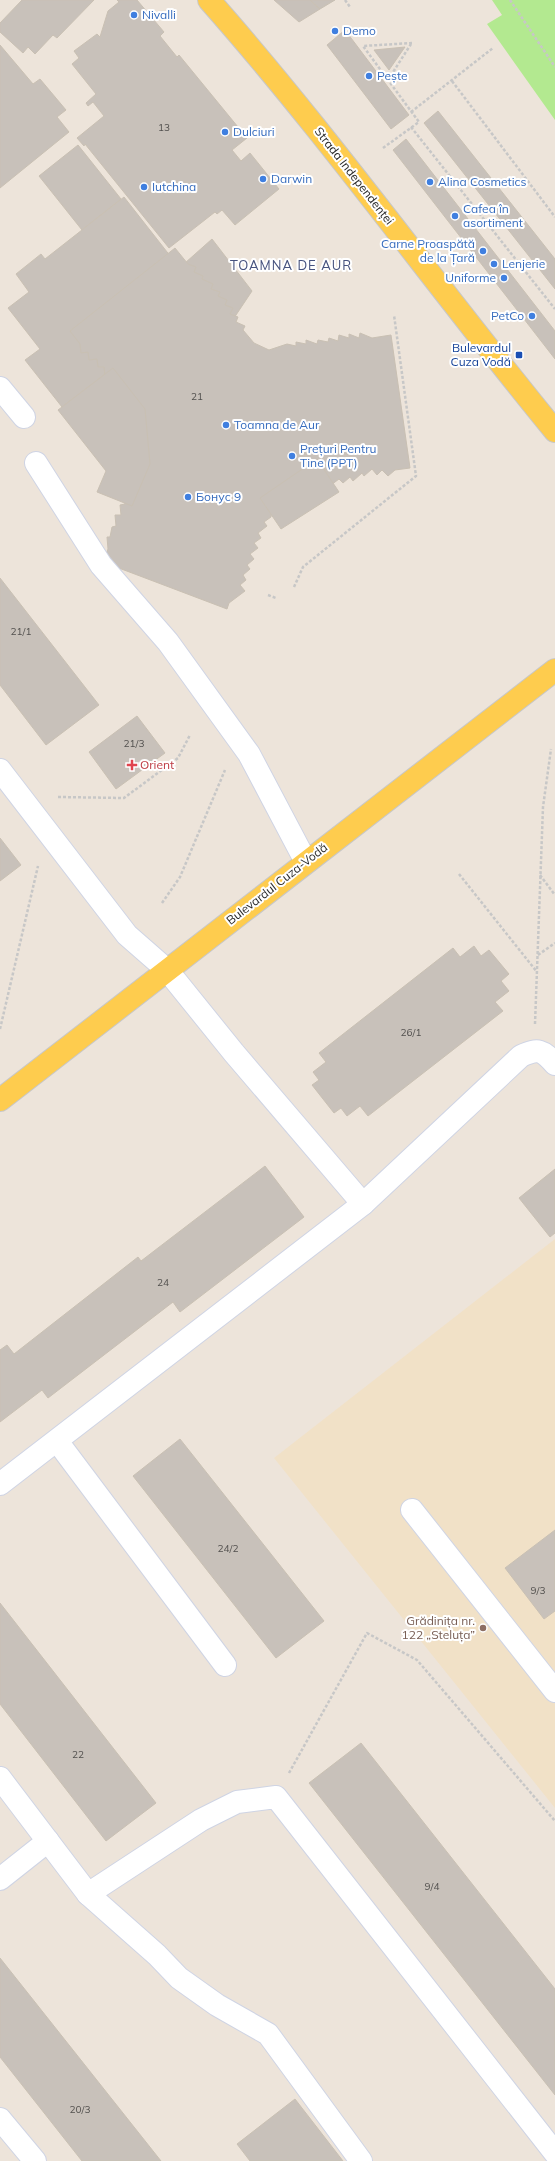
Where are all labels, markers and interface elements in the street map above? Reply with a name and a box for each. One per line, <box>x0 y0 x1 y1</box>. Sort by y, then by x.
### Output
place label: Nivalli <box>142 7 176 22</box>
marker: Nivalli <box>129 10 139 20</box>
place label: Demo <box>343 23 376 38</box>
marker: Demo <box>330 26 340 36</box>
place label: Pește <box>377 68 408 84</box>
marker: Pește <box>364 71 374 81</box>
house number: 13 <box>158 121 170 134</box>
place label: Dulciuri <box>233 124 275 139</box>
street label: Strada Independenței <box>311 124 397 228</box>
marker: Dulciuri <box>220 127 230 137</box>
place label: Darwin <box>271 171 312 186</box>
marker: Darwin <box>258 174 268 184</box>
place label: Alina Cosmetics <box>438 174 527 189</box>
marker: Alina Cosmetics <box>425 177 435 187</box>
place label: Iutchina <box>152 179 196 194</box>
marker: Iutchina <box>139 182 149 192</box>
place label: Cafea în asortiment <box>463 201 523 230</box>
marker: Cafea în asortiment <box>450 211 460 221</box>
place label: Carne Proaspătă de la Țară <box>381 236 475 266</box>
marker: Carne Proaspătă de la Țară <box>478 246 488 256</box>
place label: Lenjerie <box>502 256 545 271</box>
district label: TOAMNA DE AUR <box>230 257 352 273</box>
marker: Lenjerie <box>489 259 499 269</box>
place label: Uniforme <box>445 270 496 285</box>
marker: Uniforme <box>499 273 509 283</box>
place label: PetCo <box>491 308 524 323</box>
marker: PetCo <box>527 311 537 321</box>
place label: Bulevardul Cuza Vodă <box>451 340 511 369</box>
marker: Bulevardul Cuza Vodă <box>514 350 524 360</box>
house number: 21 <box>191 390 203 403</box>
place label: Toamna de Aur <box>234 417 320 432</box>
marker: Toamna de Aur <box>221 420 231 430</box>
place label: Prețuri Pentru Tine (PPT) <box>300 441 377 470</box>
marker: Prețuri Pentru Tine (PPT) <box>287 451 297 461</box>
place label: Бонус 9 <box>196 489 241 504</box>
marker: Бонус 9 <box>183 492 193 502</box>
house number: 21/1 <box>11 625 31 638</box>
house number: 21/3 <box>124 737 144 750</box>
place label: Orient <box>140 757 174 772</box>
marker: Orient <box>127 760 137 770</box>
street label: Bulevardul Cuza-Vodă <box>223 839 330 928</box>
house number: 26/1 <box>401 1026 421 1039</box>
house number: 24 <box>157 1276 169 1289</box>
house number: 24/2 <box>218 1542 238 1555</box>
house number: 9/3 <box>531 1584 545 1597</box>
place label: Grădinița nr. 122 „Steluța” <box>402 1613 475 1643</box>
marker: Grădinița nr. 122 „Steluța” <box>478 1623 488 1633</box>
house number: 22 <box>72 1748 84 1761</box>
house number: 9/4 <box>425 1880 439 1893</box>
house number: 20/3 <box>70 2103 90 2116</box>

